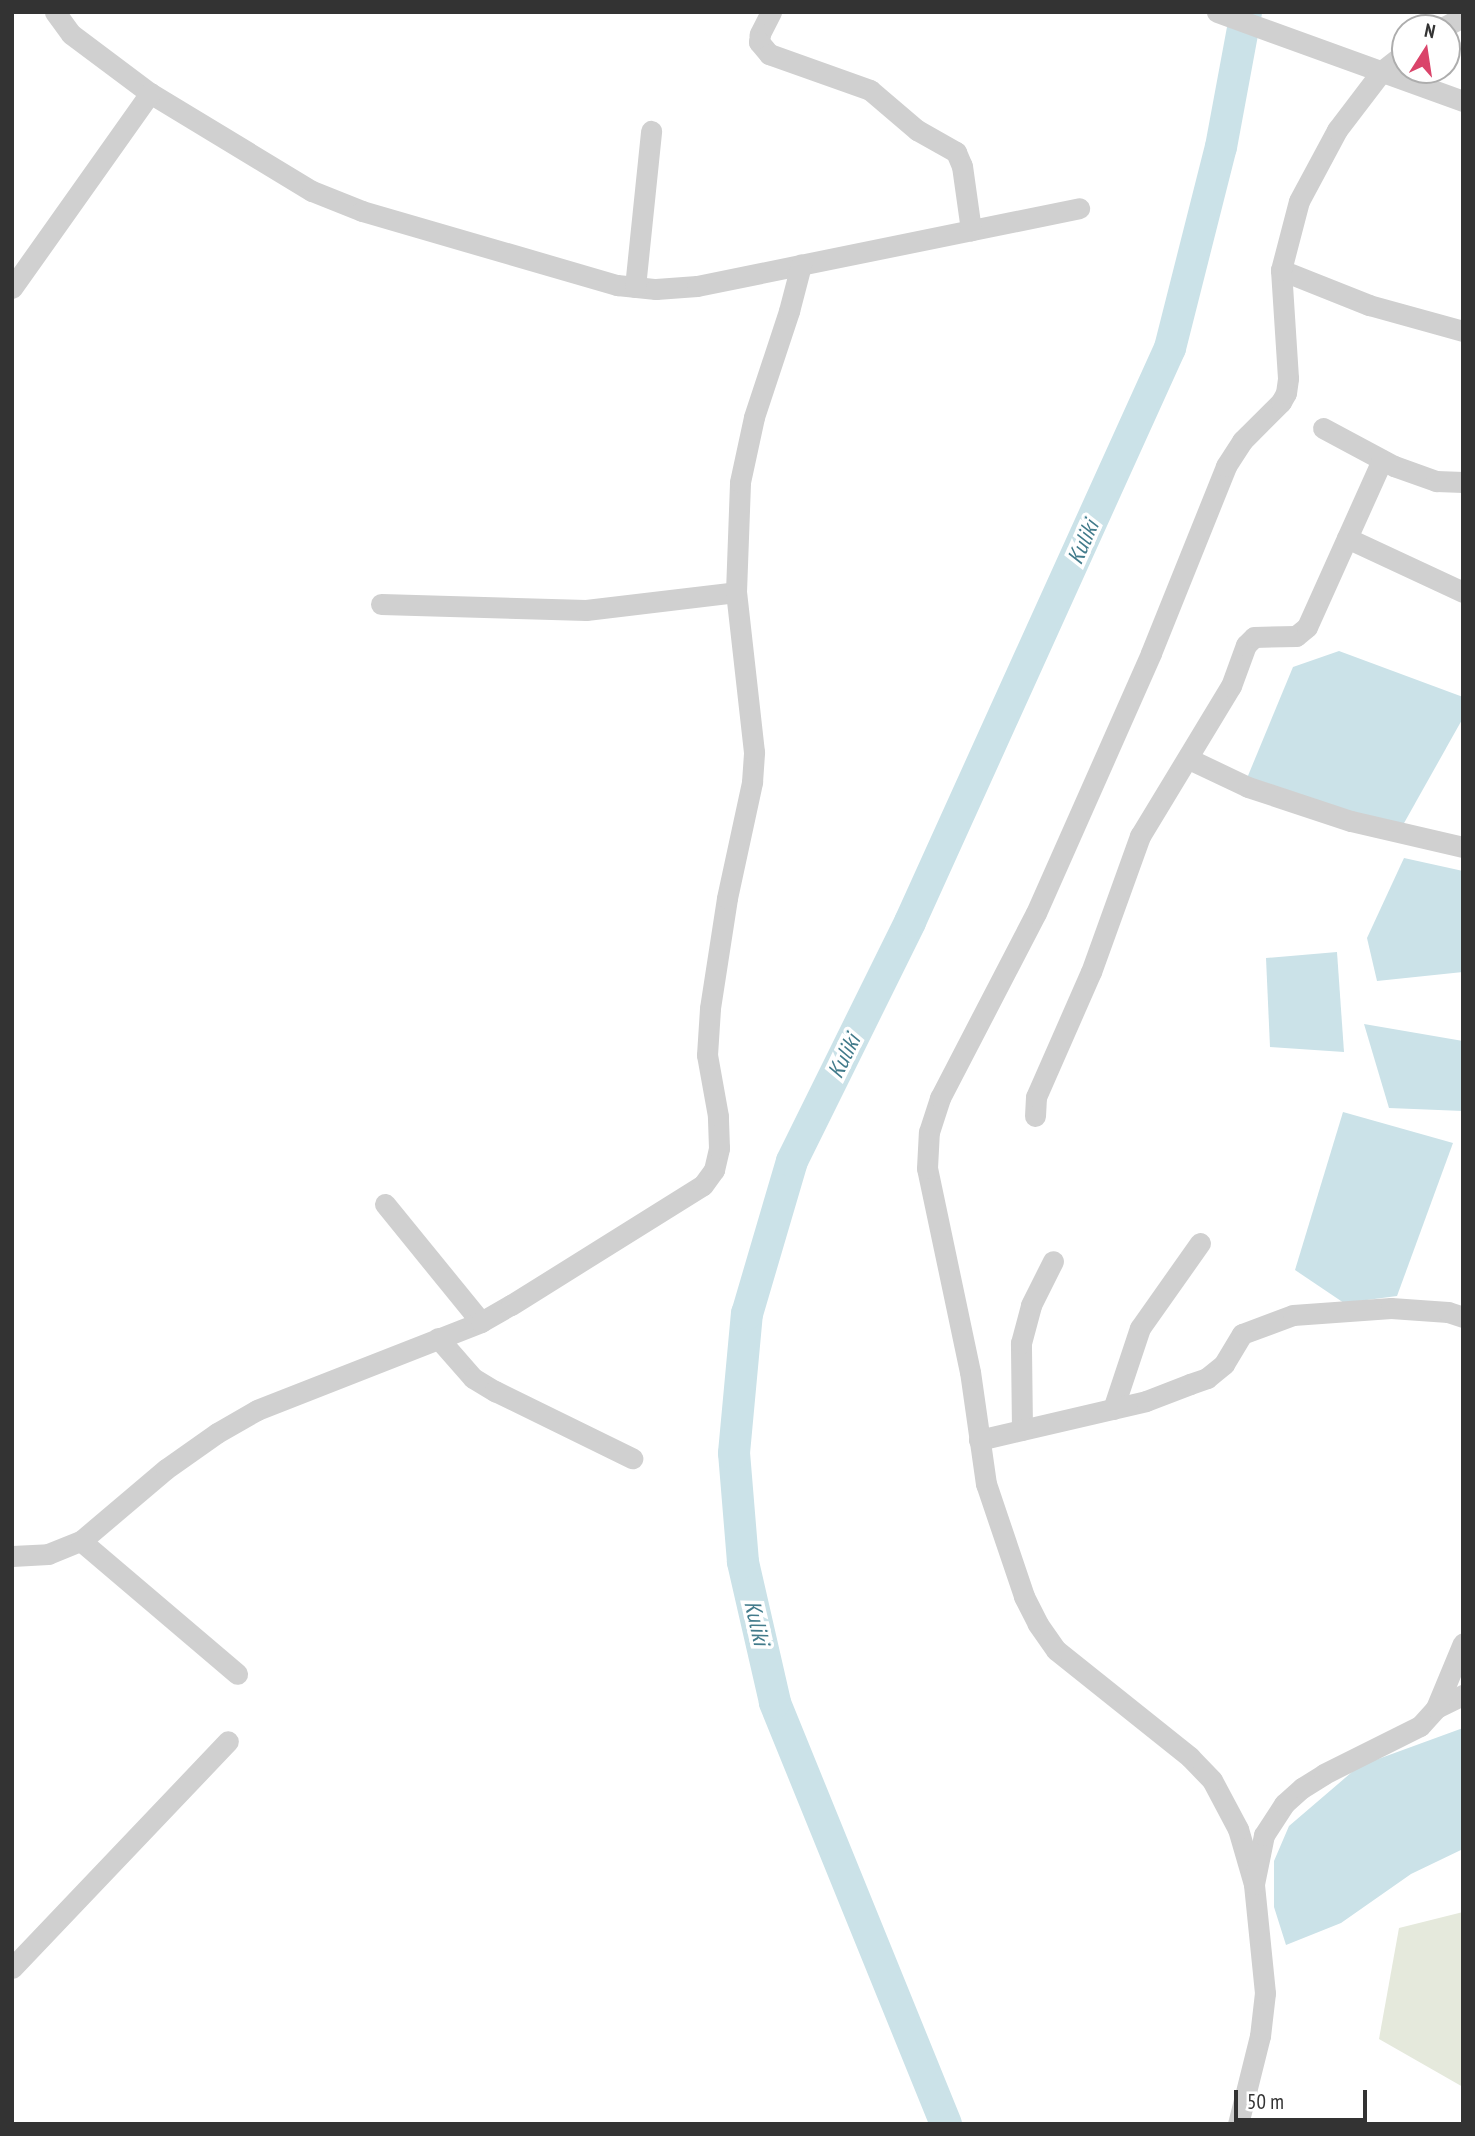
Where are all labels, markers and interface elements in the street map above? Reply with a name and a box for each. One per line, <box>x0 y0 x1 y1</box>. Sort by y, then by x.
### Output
north arrow <box>1391 14 1461 84</box>
text: N <box>1422 18 1437 43</box>
water label: Kuliki <box>1061 516 1105 568</box>
water label: Kuliki <box>822 1030 866 1082</box>
water label: Kuliki <box>738 1598 776 1648</box>
scale bar <box>1237 2076 1370 2120</box>
text: 50 m <box>1247 2088 1284 2115</box>

